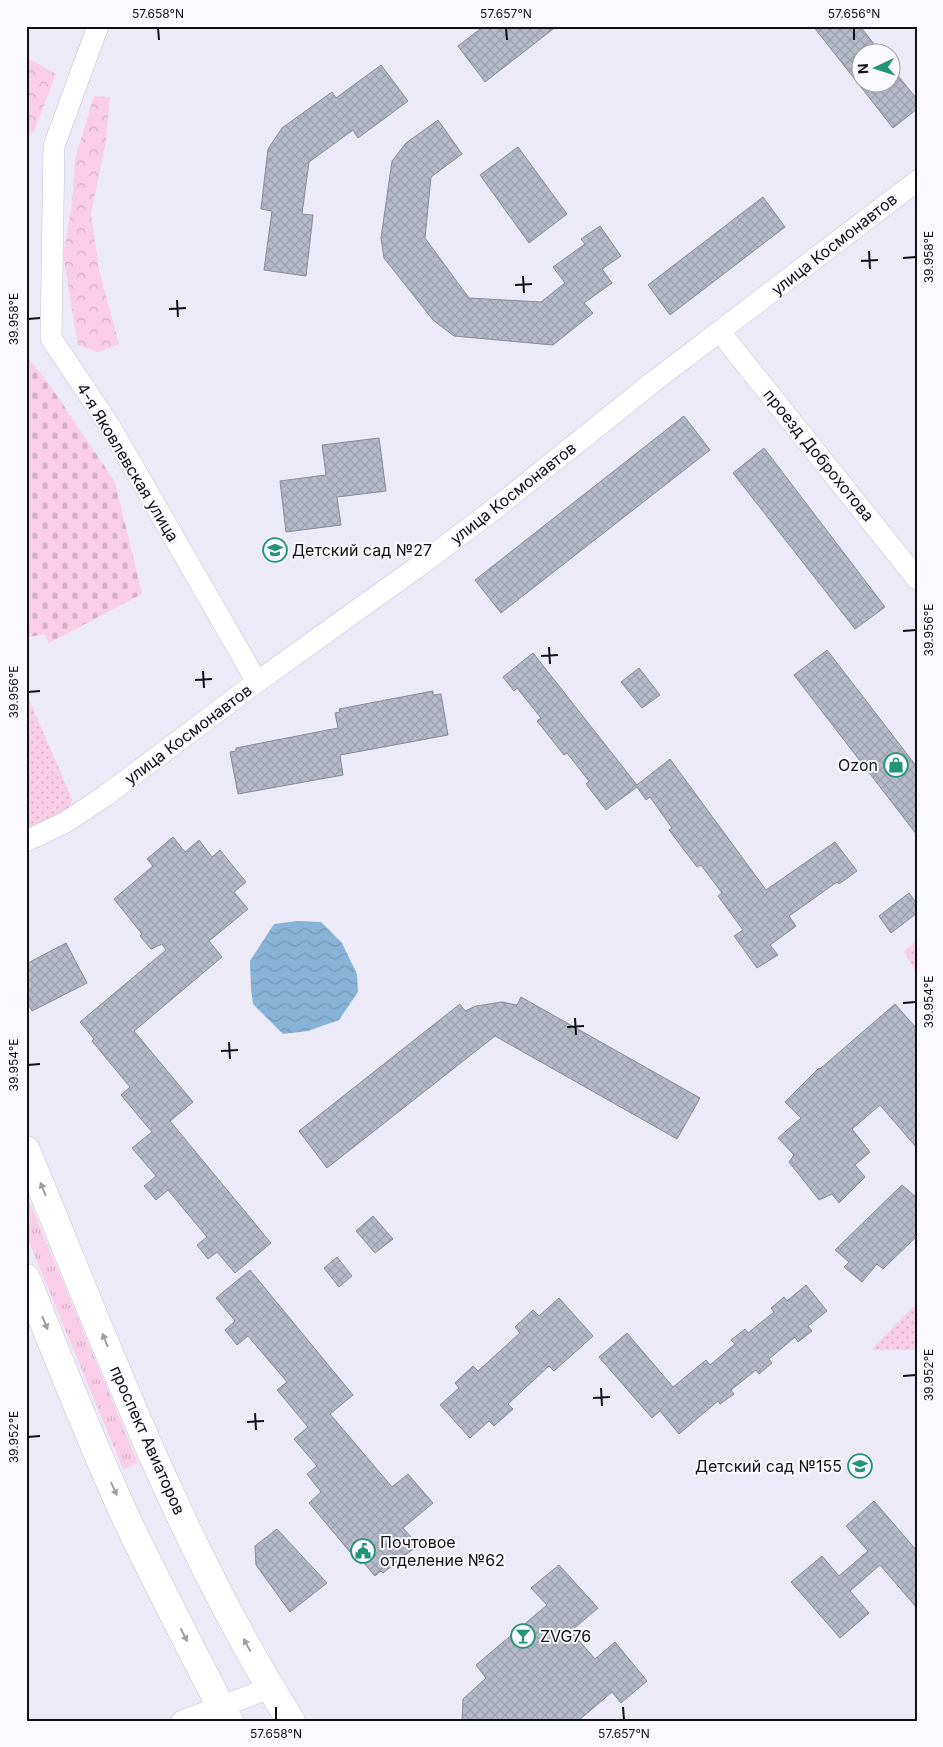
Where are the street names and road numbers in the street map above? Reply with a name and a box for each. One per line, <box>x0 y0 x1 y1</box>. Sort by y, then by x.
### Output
street label: улица Космонавтов <box>767 189 901 299</box>
street label: 4-я Яковлевская улица <box>73 379 183 545</box>
street label: проезд Доброхотова <box>759 385 879 525</box>
street label: улица Космонавтов <box>446 438 580 548</box>
street label: улица Космонавтов <box>120 680 256 788</box>
street label: проспект Авиаторов <box>106 1362 190 1518</box>

